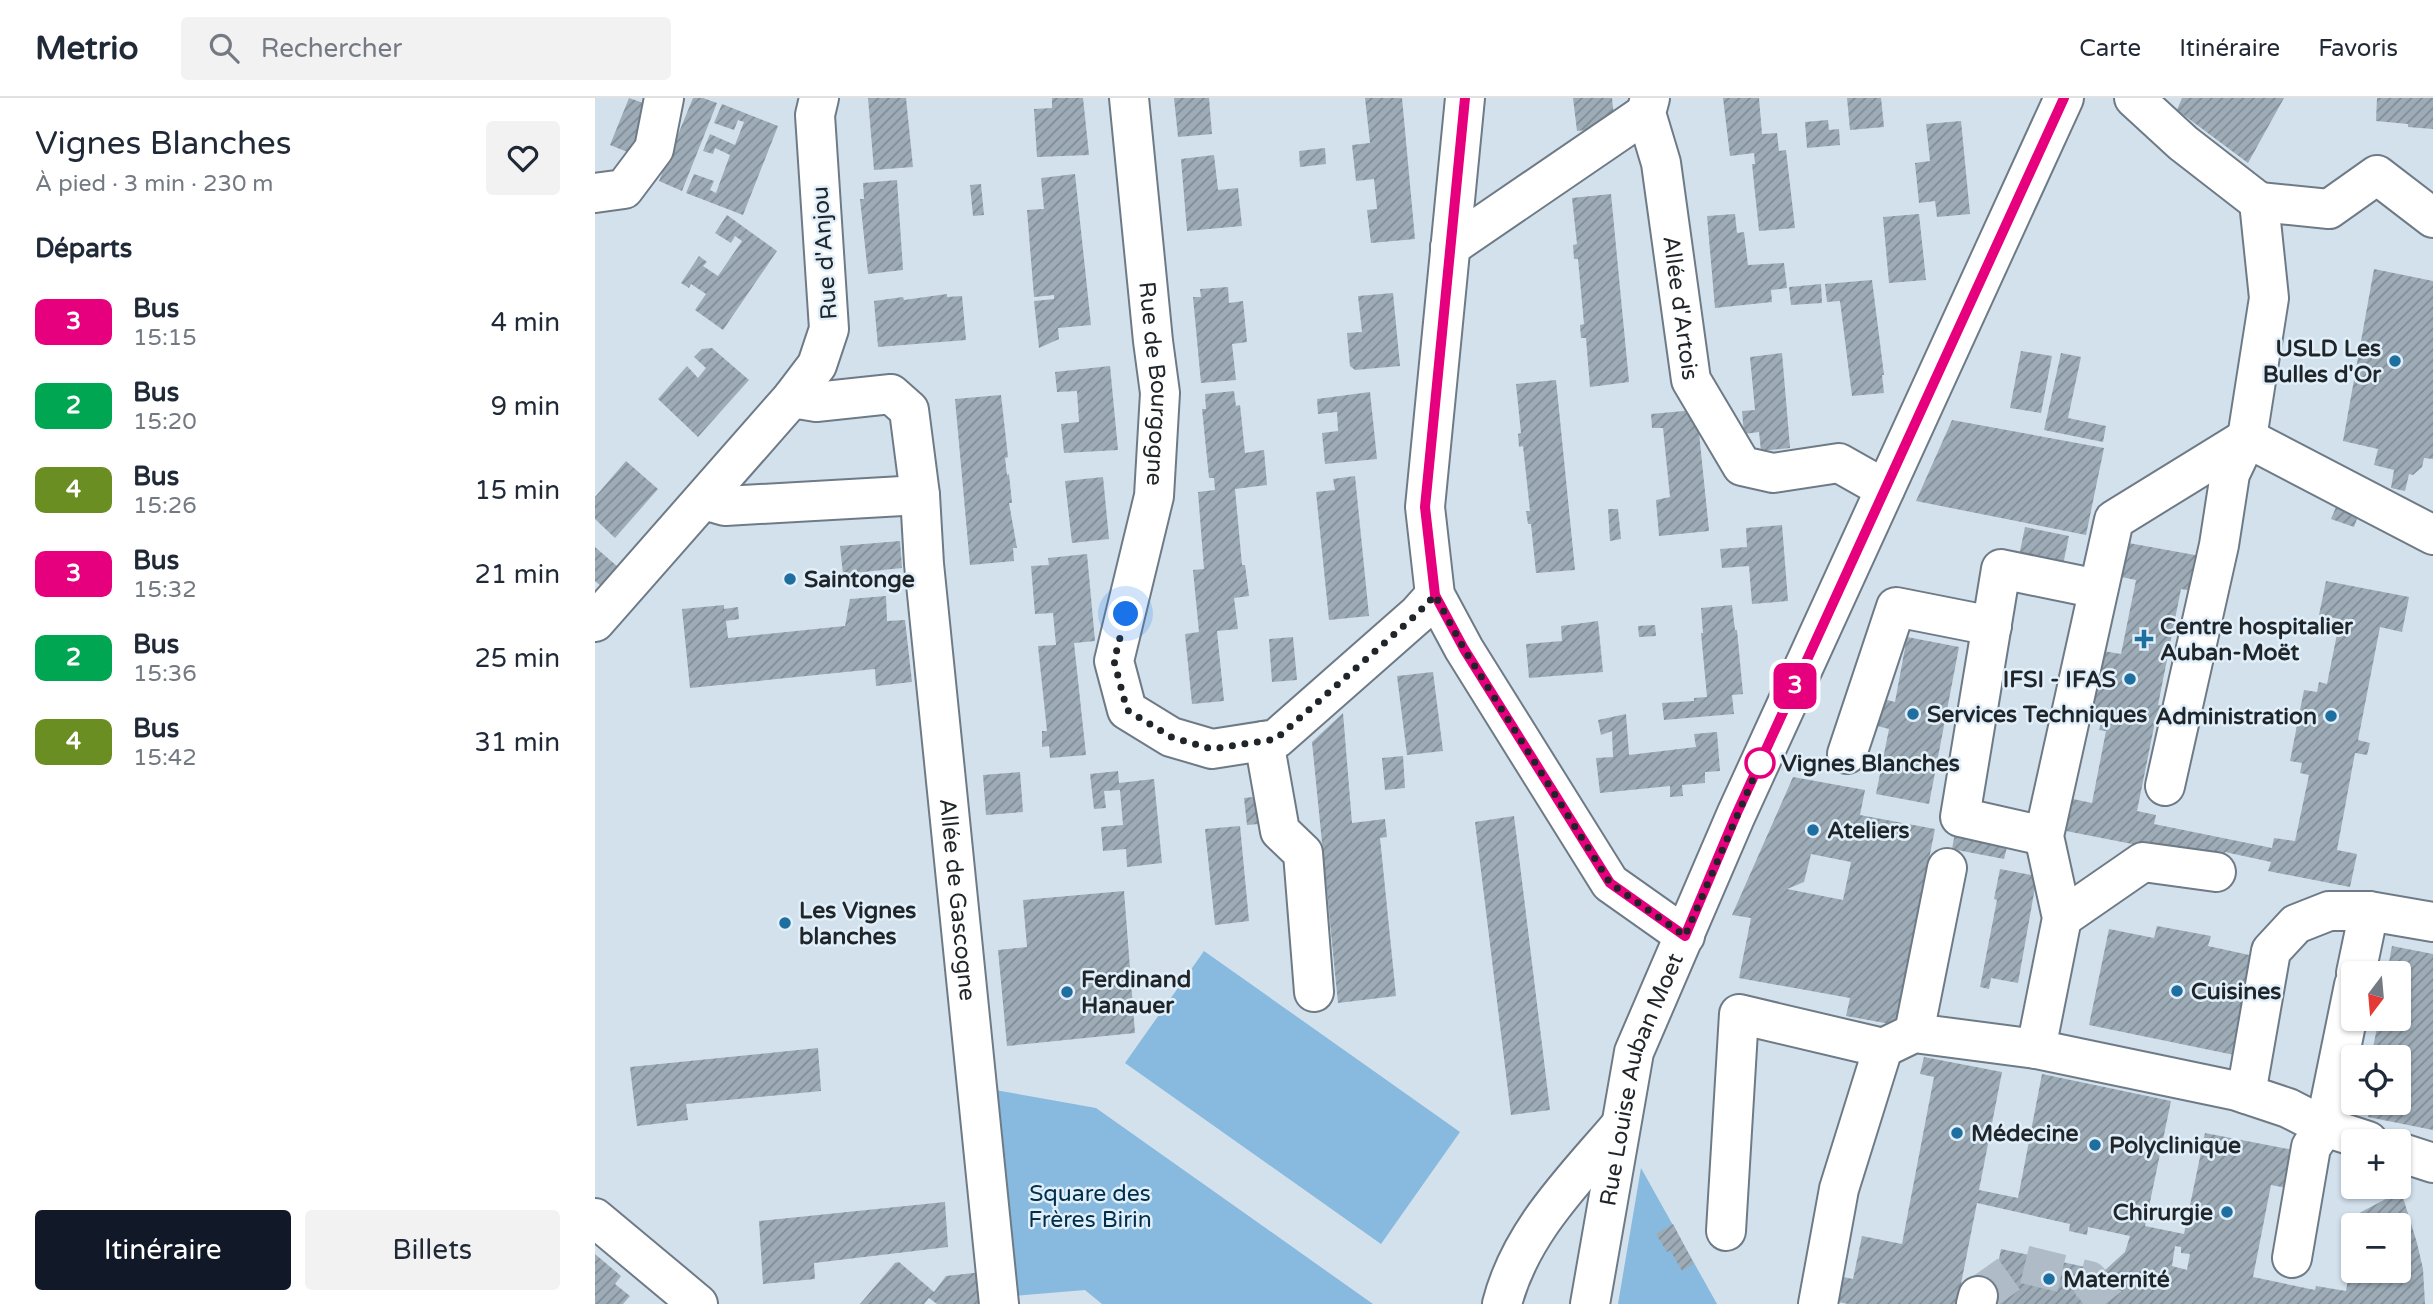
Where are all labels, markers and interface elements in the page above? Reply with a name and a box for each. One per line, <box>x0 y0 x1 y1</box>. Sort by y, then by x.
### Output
search box <box>181 17 671 80</box>
text: Metrio <box>35 29 139 68</box>
icon: search <box>205 29 243 67</box>
text: Rechercher <box>261 33 402 64</box>
text: Carte <box>2079 34 2141 63</box>
text: Itinéraire <box>2179 34 2280 63</box>
text: Favoris <box>2318 34 2398 63</box>
button: heart <box>486 121 560 195</box>
text: Vignes Blanches <box>35 124 292 163</box>
text: À pied · 3 min · 230 m <box>35 170 274 198</box>
street label: Rue d'Anjou <box>806 185 844 321</box>
text: Départs <box>35 233 132 264</box>
street label: Allée d'Artois <box>1656 234 1704 382</box>
street label: Rue de Bourgogne <box>1132 280 1173 487</box>
text: Bus <box>133 293 179 324</box>
text: 3 <box>66 307 81 336</box>
text: 4 min <box>491 307 560 338</box>
text: 15:15 <box>133 324 197 352</box>
place label: USLD Les Bulles d'Or <box>2263 335 2382 389</box>
marker: USLD Les Bulles d'Or <box>2387 353 2403 369</box>
text: Bus <box>133 377 179 408</box>
text: 2 <box>66 391 81 420</box>
text: 9 min <box>491 391 560 422</box>
text: 15:20 <box>133 408 197 436</box>
text: Bus <box>133 461 179 492</box>
text: 4 <box>66 475 81 504</box>
text: 15 min <box>474 475 560 506</box>
text: 15:26 <box>133 492 197 520</box>
text: Bus <box>133 545 179 576</box>
text: 3 <box>66 559 81 588</box>
text: 21 min <box>474 559 560 590</box>
place label: Saintonge <box>804 566 915 594</box>
marker: Saintonge <box>782 571 798 587</box>
text: 15:32 <box>133 576 197 604</box>
your location <box>1108 596 1143 631</box>
place label: Centre hospitalier Auban-Moët <box>2160 613 2354 667</box>
text: Bus <box>133 629 179 660</box>
marker: Centre hospitalier Auban-Moët <box>2134 629 2154 649</box>
text: 2 <box>66 643 81 672</box>
text: 25 min <box>474 643 560 674</box>
text: 15:36 <box>133 660 197 688</box>
line badge: 3 <box>1772 663 1818 709</box>
place label: IFSI - IFAS <box>2003 666 2116 694</box>
text: 3 <box>1787 671 1803 700</box>
marker: IFSI - IFAS <box>2122 671 2138 687</box>
place label: Services Techniques <box>1927 701 2147 729</box>
place label: Administration <box>2155 703 2317 731</box>
marker: Services Techniques <box>1905 706 1921 722</box>
marker: Administration <box>2323 708 2339 724</box>
text: Bus <box>133 713 179 744</box>
text: 4 <box>66 727 81 756</box>
text: 31 min <box>474 727 560 758</box>
text: 15:42 <box>133 744 197 772</box>
marker: Vignes Blanches <box>1745 748 1775 778</box>
place label: Vignes Blanches <box>1781 750 1960 778</box>
street label: Allée de Gascogne <box>933 797 981 1002</box>
place label: Ateliers <box>1827 817 1910 845</box>
marker: Ateliers <box>1805 822 1821 838</box>
place label: Les Vignes blanches <box>799 897 916 951</box>
marker: Les Vignes blanches <box>777 915 793 931</box>
street label: Rue Louise Auban Moet <box>1594 949 1690 1208</box>
north arrow <box>2341 961 2411 1031</box>
map controls <box>2341 961 2411 1283</box>
place label: Ferdinand Hanauer <box>1081 966 1191 1020</box>
place label: Cuisines <box>2191 978 2281 1006</box>
marker: Cuisines <box>2169 983 2185 999</box>
marker: Ferdinand Hanauer <box>1059 984 1075 1000</box>
button: locate <box>2341 1045 2411 1115</box>
place label: Médecine <box>1971 1120 2078 1148</box>
marker: Médecine <box>1949 1125 1965 1141</box>
button: + <box>2341 1129 2411 1199</box>
place label: Polyclinique <box>2109 1132 2241 1160</box>
marker: Polyclinique <box>2087 1137 2103 1153</box>
park label: Square des Frères Birin <box>1028 1180 1152 1234</box>
place label: Chirurgie <box>2113 1199 2213 1227</box>
marker: Chirurgie <box>2219 1204 2235 1220</box>
button: Itinéraire <box>35 1210 291 1290</box>
button: Billets <box>305 1210 560 1290</box>
button: − <box>2341 1213 2411 1283</box>
place label: Maternité <box>2063 1266 2170 1294</box>
marker: Maternité <box>2041 1271 2057 1287</box>

